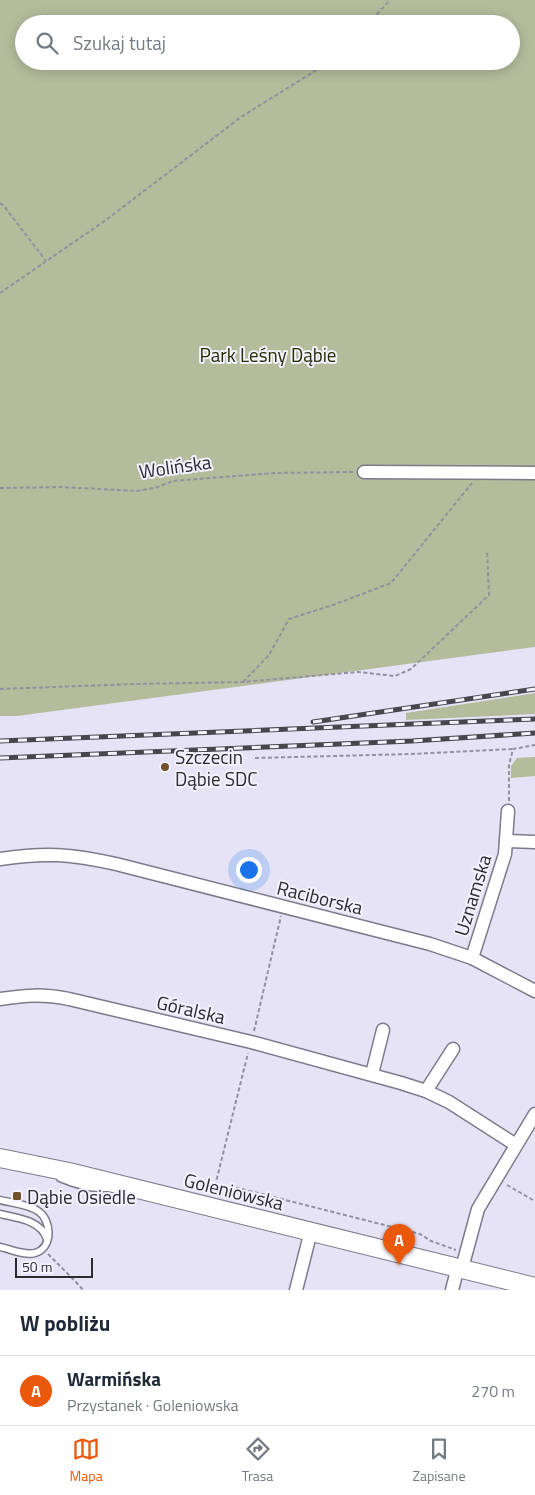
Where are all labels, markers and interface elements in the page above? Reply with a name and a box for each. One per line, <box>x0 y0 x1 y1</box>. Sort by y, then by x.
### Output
search box <box>15 15 520 70</box>
text: Szukaj tutaj <box>73 28 166 57</box>
icon: search <box>33 29 61 57</box>
park label: Park Leśny Dąbie <box>200 340 336 369</box>
street label: Wolińska <box>137 447 213 485</box>
place label: Szczecin Dąbie SDC <box>175 742 258 793</box>
marker: Szczecin Dąbie SDC <box>159 761 171 773</box>
street label: Uznamska <box>446 850 498 939</box>
your location <box>236 857 262 883</box>
street label: Raciborska <box>274 872 367 922</box>
street label: Góralska <box>154 987 229 1031</box>
street label: Goleniowska <box>181 1165 287 1218</box>
place label: Dąbie Osiedle <box>27 1182 136 1211</box>
marker: Dąbie Osiedle <box>11 1190 23 1202</box>
pin: A <box>383 1224 415 1265</box>
scale bar <box>15 1255 92 1278</box>
text: 50 m <box>22 1256 52 1277</box>
text: W pobliżu <box>20 1307 110 1339</box>
text: Warmińska <box>67 1364 161 1393</box>
text: A <box>31 1379 41 1403</box>
text: 270 m <box>471 1379 515 1403</box>
text: Przystanek · Goleniowska <box>67 1393 239 1417</box>
tab: Mapa <box>70 1435 103 1486</box>
tab: Trasa <box>242 1435 273 1486</box>
tab: Zapisane <box>412 1435 465 1486</box>

